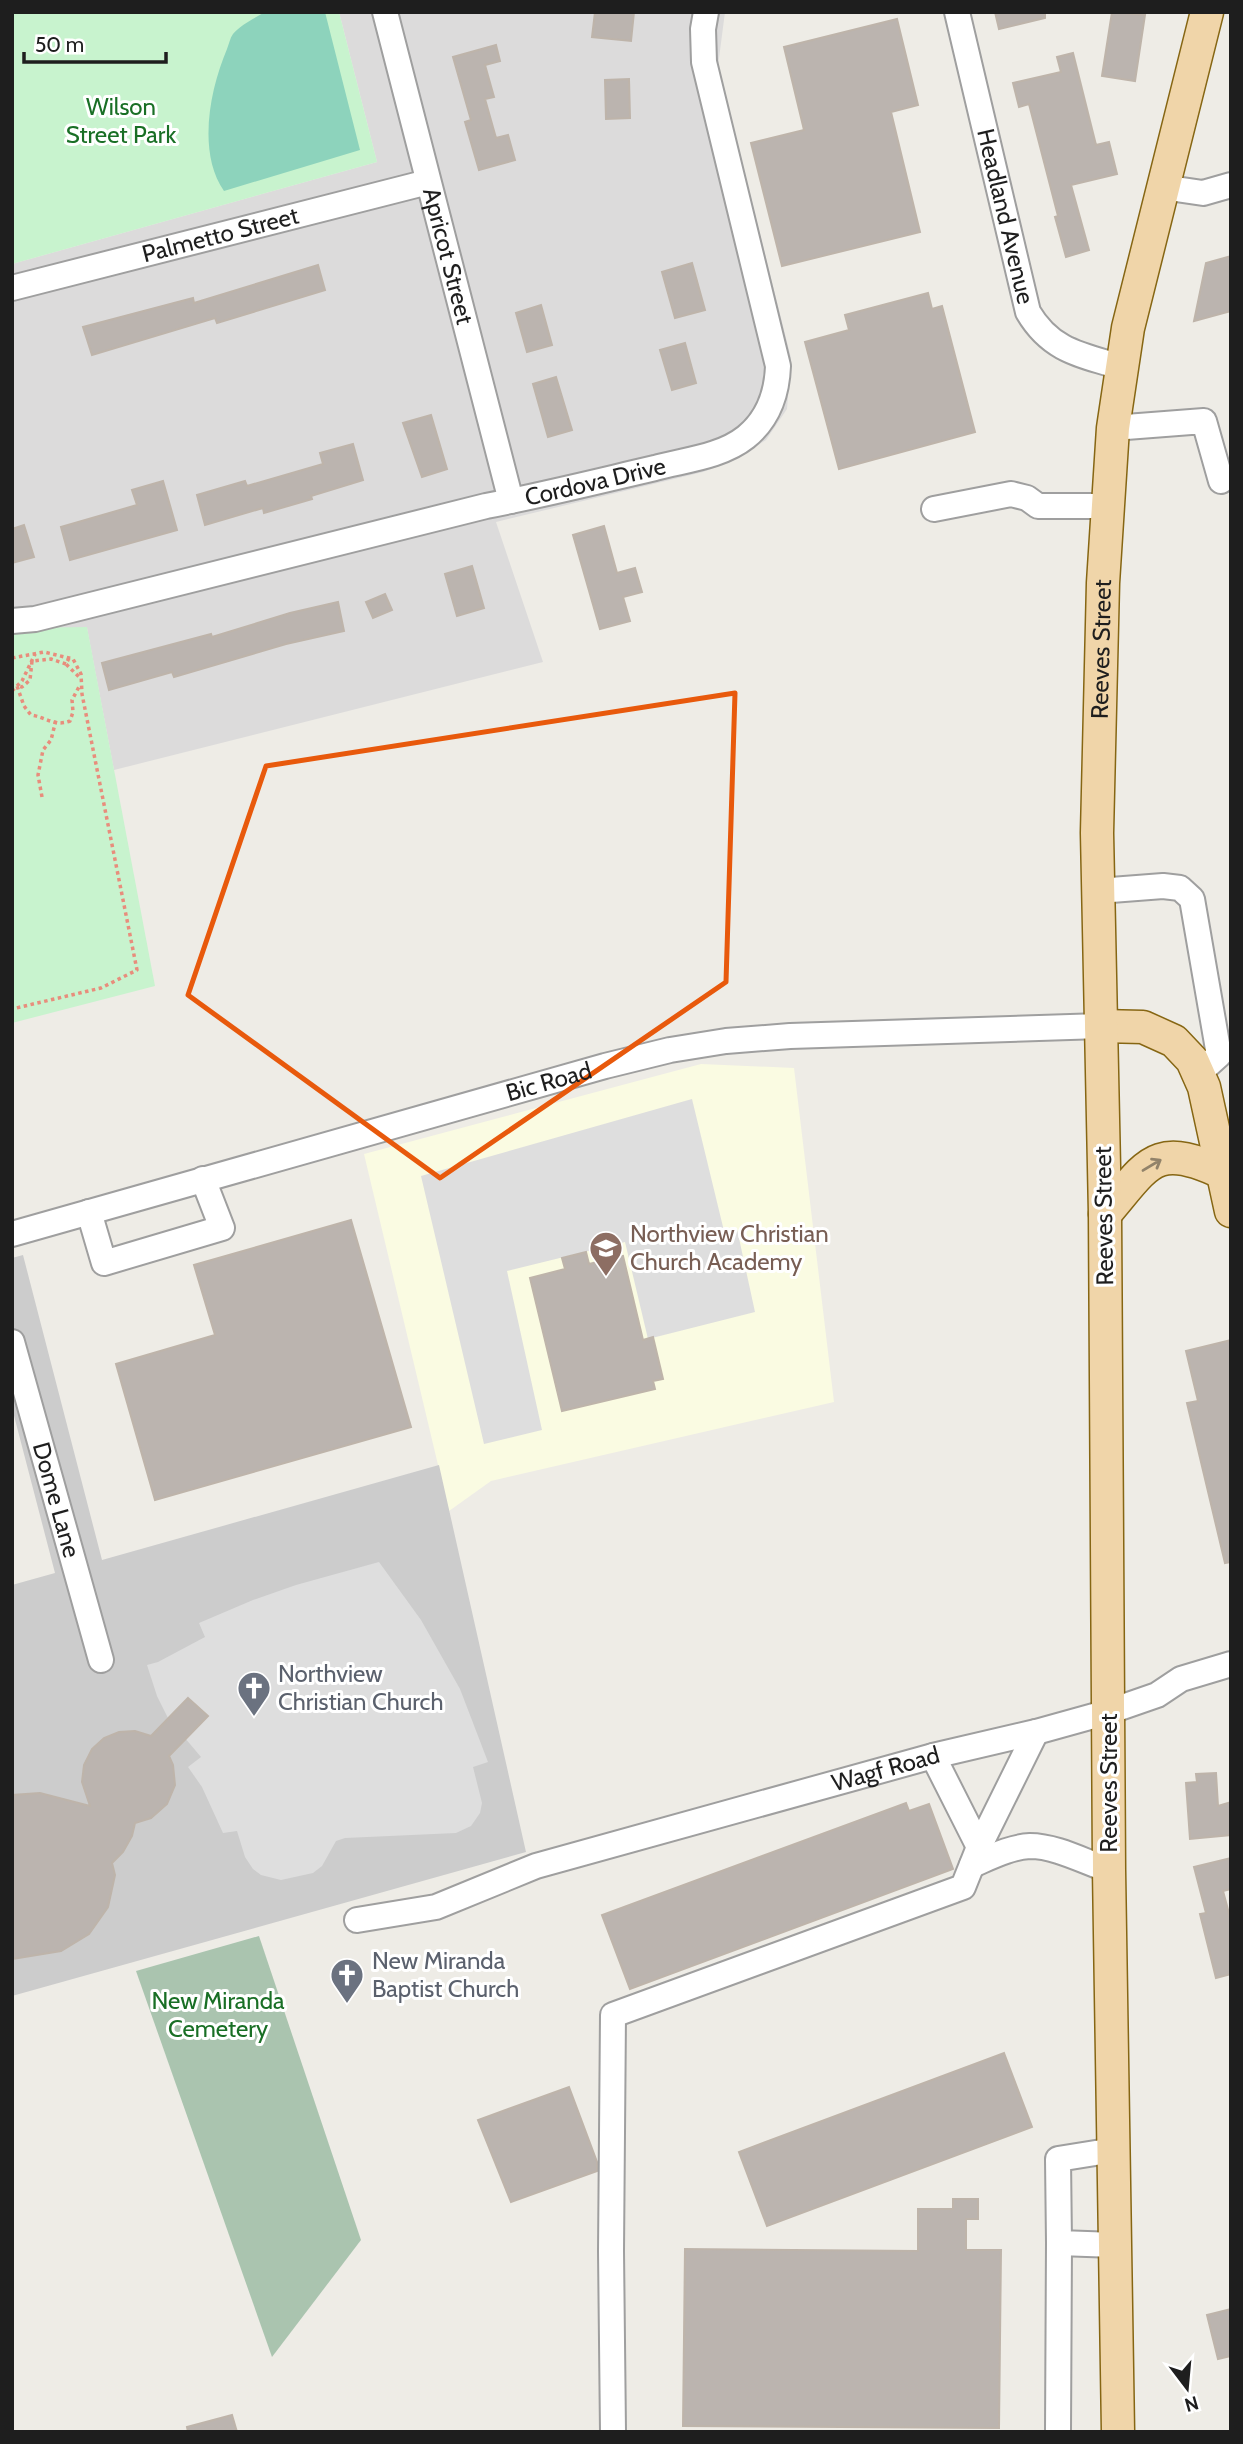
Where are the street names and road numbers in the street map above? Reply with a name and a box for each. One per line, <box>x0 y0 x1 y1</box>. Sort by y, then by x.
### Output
street label: Headland Avenue <box>971 126 1041 307</box>
street label: Apricot Street <box>417 185 480 327</box>
street label: Palmetto Street <box>139 201 302 268</box>
street label: Cordova Drive <box>522 451 669 512</box>
street label: Reeves Street <box>1085 579 1117 719</box>
street label: Bic Road <box>503 1056 595 1107</box>
street label: Reeves Street <box>1088 1146 1119 1286</box>
street label: Dome Lane <box>27 1439 87 1561</box>
street label: Reeves Street <box>1094 1713 1123 1853</box>
street label: Wagf Road <box>828 1740 943 1797</box>

